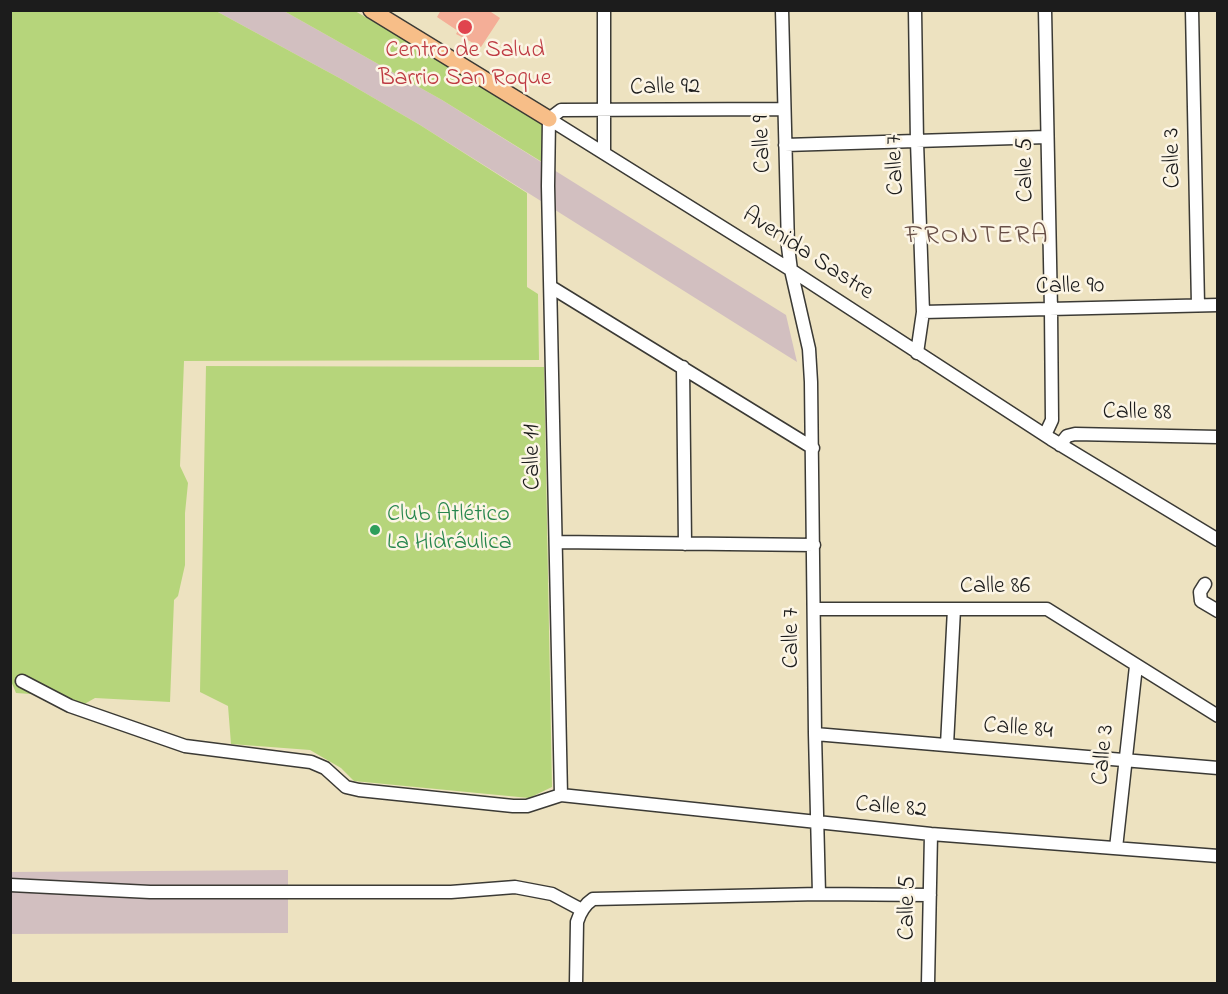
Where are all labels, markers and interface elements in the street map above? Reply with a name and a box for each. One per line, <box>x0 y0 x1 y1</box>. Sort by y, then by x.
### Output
marker: Centro de Salud Barrio San Roque <box>456 18 474 36</box>
place label: Centro de Salud Barrio San Roque <box>378 38 552 94</box>
street label: Calle 92 <box>630 74 700 104</box>
street label: Calle 9 <box>749 114 779 174</box>
street label: Calle 3 <box>1159 127 1189 189</box>
street label: Calle 7 <box>882 134 912 196</box>
street label: Calle 5 <box>1012 137 1042 203</box>
street label: Avenida Sastre <box>736 202 878 308</box>
district label: FRONTERA <box>905 222 1049 254</box>
street label: Calle 90 <box>1035 273 1105 303</box>
street label: Calle 88 <box>1102 399 1172 429</box>
street label: Calle 11 <box>519 424 549 490</box>
place label: Club Atlético La Hidráulica <box>387 502 512 558</box>
marker: Club Atlético La Hidráulica <box>368 523 382 537</box>
street label: Calle 86 <box>960 574 1030 602</box>
street label: Calle 7 <box>779 608 807 668</box>
street label: Calle 84 <box>982 713 1054 747</box>
street label: Calle 3 <box>1087 723 1123 787</box>
street label: Calle 82 <box>854 792 928 826</box>
street label: Calle 5 <box>894 875 924 941</box>

